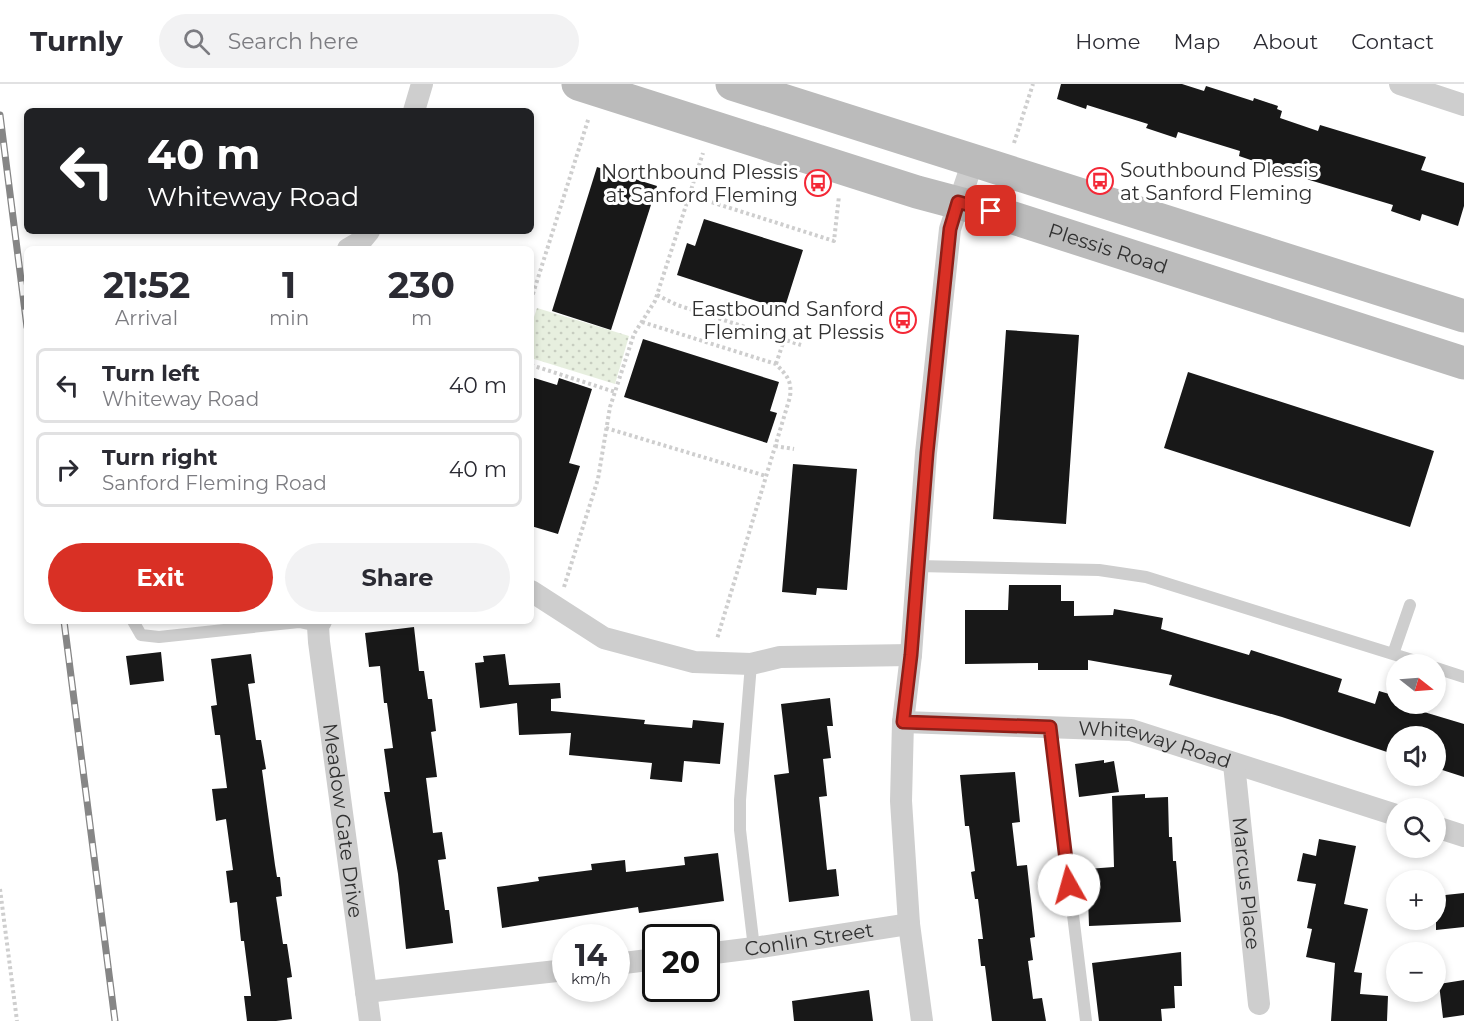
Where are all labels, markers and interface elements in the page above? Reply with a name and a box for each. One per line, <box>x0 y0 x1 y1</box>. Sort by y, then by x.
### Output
search box <box>159 14 579 68</box>
text: Turnly <box>30 24 123 58</box>
icon: search <box>180 25 213 58</box>
text: Search here <box>228 28 359 55</box>
text: Home <box>1075 29 1140 54</box>
text: Map <box>1173 29 1220 54</box>
text: About <box>1253 29 1318 54</box>
text: Contact <box>1351 29 1434 54</box>
text: 40 m <box>147 128 260 180</box>
icon: left <box>48 132 126 210</box>
place label: Southbound Plessis at Sanford Fleming <box>1120 158 1318 205</box>
place label: Northbound Plessis at Sanford Fleming <box>601 160 798 207</box>
bus stop icon: Southbound Plessis at Sanford Fleming <box>1085 166 1115 196</box>
bus stop icon: Northbound Plessis at Sanford Fleming <box>803 168 833 198</box>
text: Whiteway Road <box>147 180 359 213</box>
pin <box>965 185 1016 236</box>
icon: arrive <box>974 194 1007 227</box>
street label: Plessis Road <box>1045 218 1171 279</box>
text: 21:52 <box>103 263 190 307</box>
text: 1 <box>282 263 296 307</box>
text: 230 <box>388 263 455 307</box>
place label: Eastbound Sanford Fleming at Plessis <box>691 297 884 344</box>
bus stop icon: Eastbound Sanford Fleming at Plessis <box>888 305 918 335</box>
text: Arrival <box>115 306 178 330</box>
text: min <box>269 306 309 330</box>
text: m <box>411 306 432 330</box>
text: Turn left <box>102 360 200 387</box>
icon: left <box>51 369 84 402</box>
text: 40 m <box>449 372 507 399</box>
text: Whiteway Road <box>102 387 259 411</box>
text: Turn right <box>102 444 217 471</box>
icon: right <box>51 453 84 486</box>
text: 40 m <box>449 456 507 483</box>
text: Sanford Fleming Road <box>102 471 327 495</box>
button: Exit <box>48 543 273 612</box>
button: Share <box>285 543 510 612</box>
north arrow <box>1386 654 1446 714</box>
map controls <box>1386 654 1446 1002</box>
street label: Whiteway Road <box>1078 716 1234 773</box>
street label: Meadow Gate Drive <box>318 722 368 919</box>
button: sound <box>1386 726 1446 786</box>
button: search <box>1386 798 1446 858</box>
street label: Marcus Place <box>1228 816 1265 951</box>
position arrow <box>1037 853 1101 917</box>
button: + <box>1386 870 1446 930</box>
street label: Conlin Street <box>743 918 875 961</box>
speed limit sign: 20 <box>642 924 720 1002</box>
text: 14 <box>575 937 607 974</box>
button: − <box>1386 942 1446 1002</box>
text: km/h <box>571 969 611 988</box>

